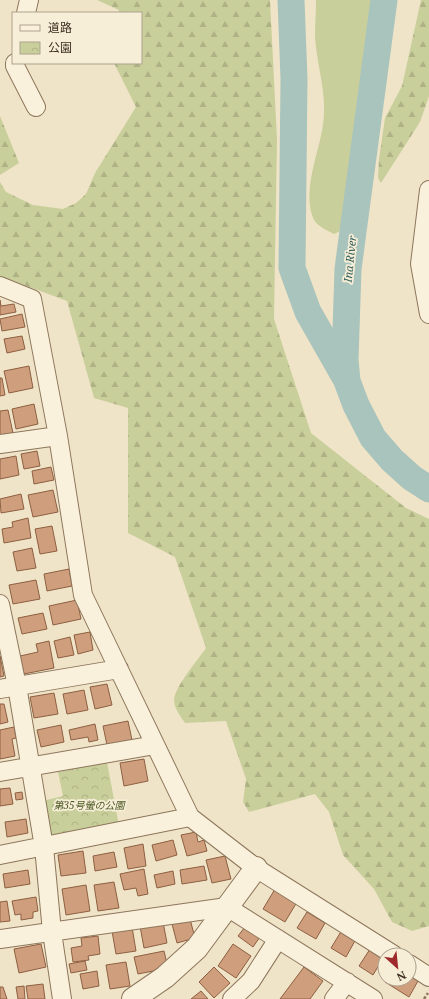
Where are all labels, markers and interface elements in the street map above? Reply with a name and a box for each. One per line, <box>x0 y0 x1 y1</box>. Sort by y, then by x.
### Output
legend <box>12 12 142 64</box>
text: 道路 <box>48 19 72 36</box>
text: 公園 <box>48 39 72 56</box>
water label: Ina River <box>339 234 360 284</box>
park label: 第35号螢の公園 <box>53 798 127 812</box>
north arrow <box>377 947 417 987</box>
text: N <box>394 968 409 985</box>

